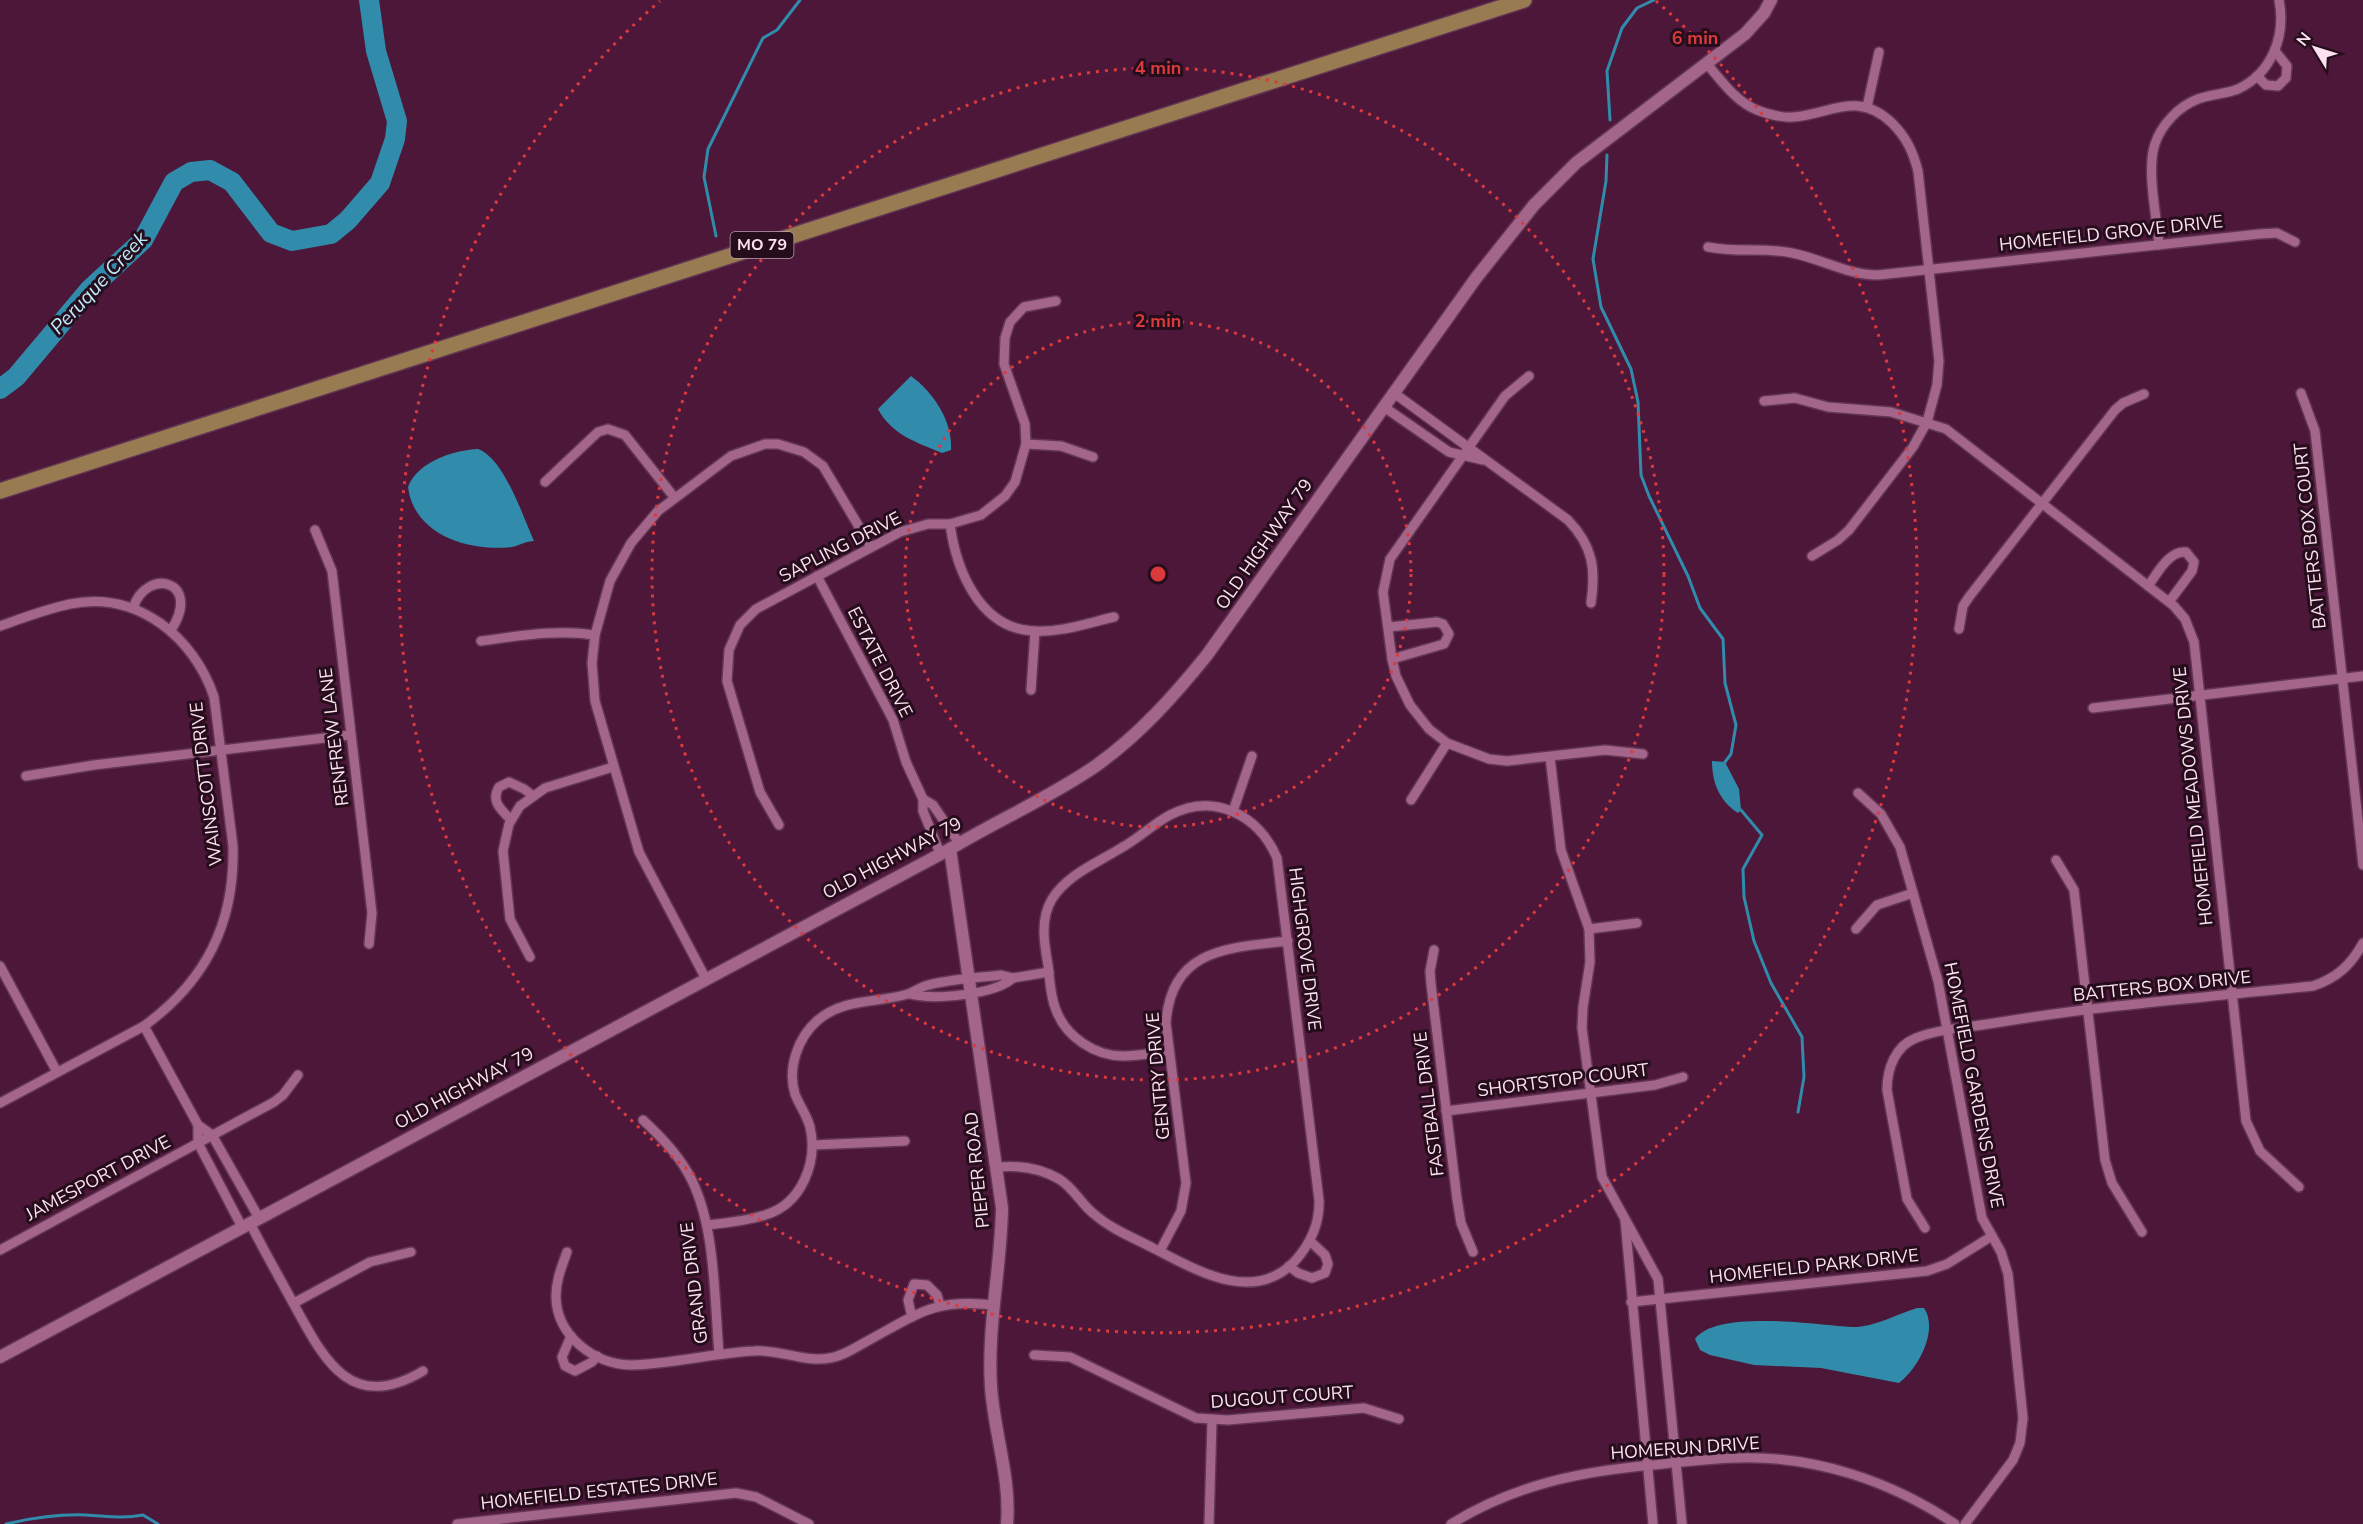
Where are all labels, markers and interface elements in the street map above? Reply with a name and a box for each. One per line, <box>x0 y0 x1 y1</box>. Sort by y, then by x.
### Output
north arrow <box>2285 18 2345 78</box>
text: 6 min <box>1672 26 1718 50</box>
text: N <box>2292 28 2316 51</box>
text: 4 min <box>1135 56 1181 80</box>
street label: HOMEFIELD GROVE DRIVE <box>1998 209 2224 257</box>
water label: Peruque Creek <box>44 225 154 340</box>
road number: MO 79 <box>730 232 794 258</box>
text: 2 min <box>1135 309 1181 333</box>
street label: BATTERS BOX COURT <box>2288 442 2332 630</box>
street label: OLD HIGHWAY 79 <box>1210 474 1318 614</box>
street label: SAPLING DRIVE <box>775 506 905 588</box>
centre of rings <box>1148 564 1168 584</box>
street label: ESTATE DRIVE <box>842 603 918 721</box>
street label: HOMEFIELD MEADOWS DRIVE <box>2167 665 2219 927</box>
street label: RENFREW LANE <box>314 667 354 807</box>
street label: WAINSCOTT DRIVE <box>184 701 228 867</box>
street label: OLD HIGHWAY 79 <box>818 811 966 905</box>
street label: HIGHGROVE DRIVE <box>1283 866 1327 1032</box>
street label: HOMEFIELD GARDENS DRIVE <box>1938 960 2010 1210</box>
street label: BATTERS BOX DRIVE <box>2072 965 2252 1007</box>
street label: GENTRY DRIVE <box>1140 1011 1176 1141</box>
street label: FASTBALL DRIVE <box>1408 1030 1450 1178</box>
street label: OLD HIGHWAY 79 <box>390 1041 538 1135</box>
street label: SHORTSTOP COURT <box>1476 1058 1650 1102</box>
street label: PIEPER ROAD <box>959 1111 995 1229</box>
street label: JAMESPORT DRIVE <box>20 1130 175 1227</box>
street label: GRAND DRIVE <box>675 1221 713 1345</box>
street label: HOMEFIELD PARK DRIVE <box>1708 1243 1920 1289</box>
street label: DUGOUT COURT <box>1210 1380 1354 1414</box>
street label: HOMERUN DRIVE <box>1610 1431 1760 1465</box>
street label: HOMEFIELD ESTATES DRIVE <box>479 1467 719 1515</box>

